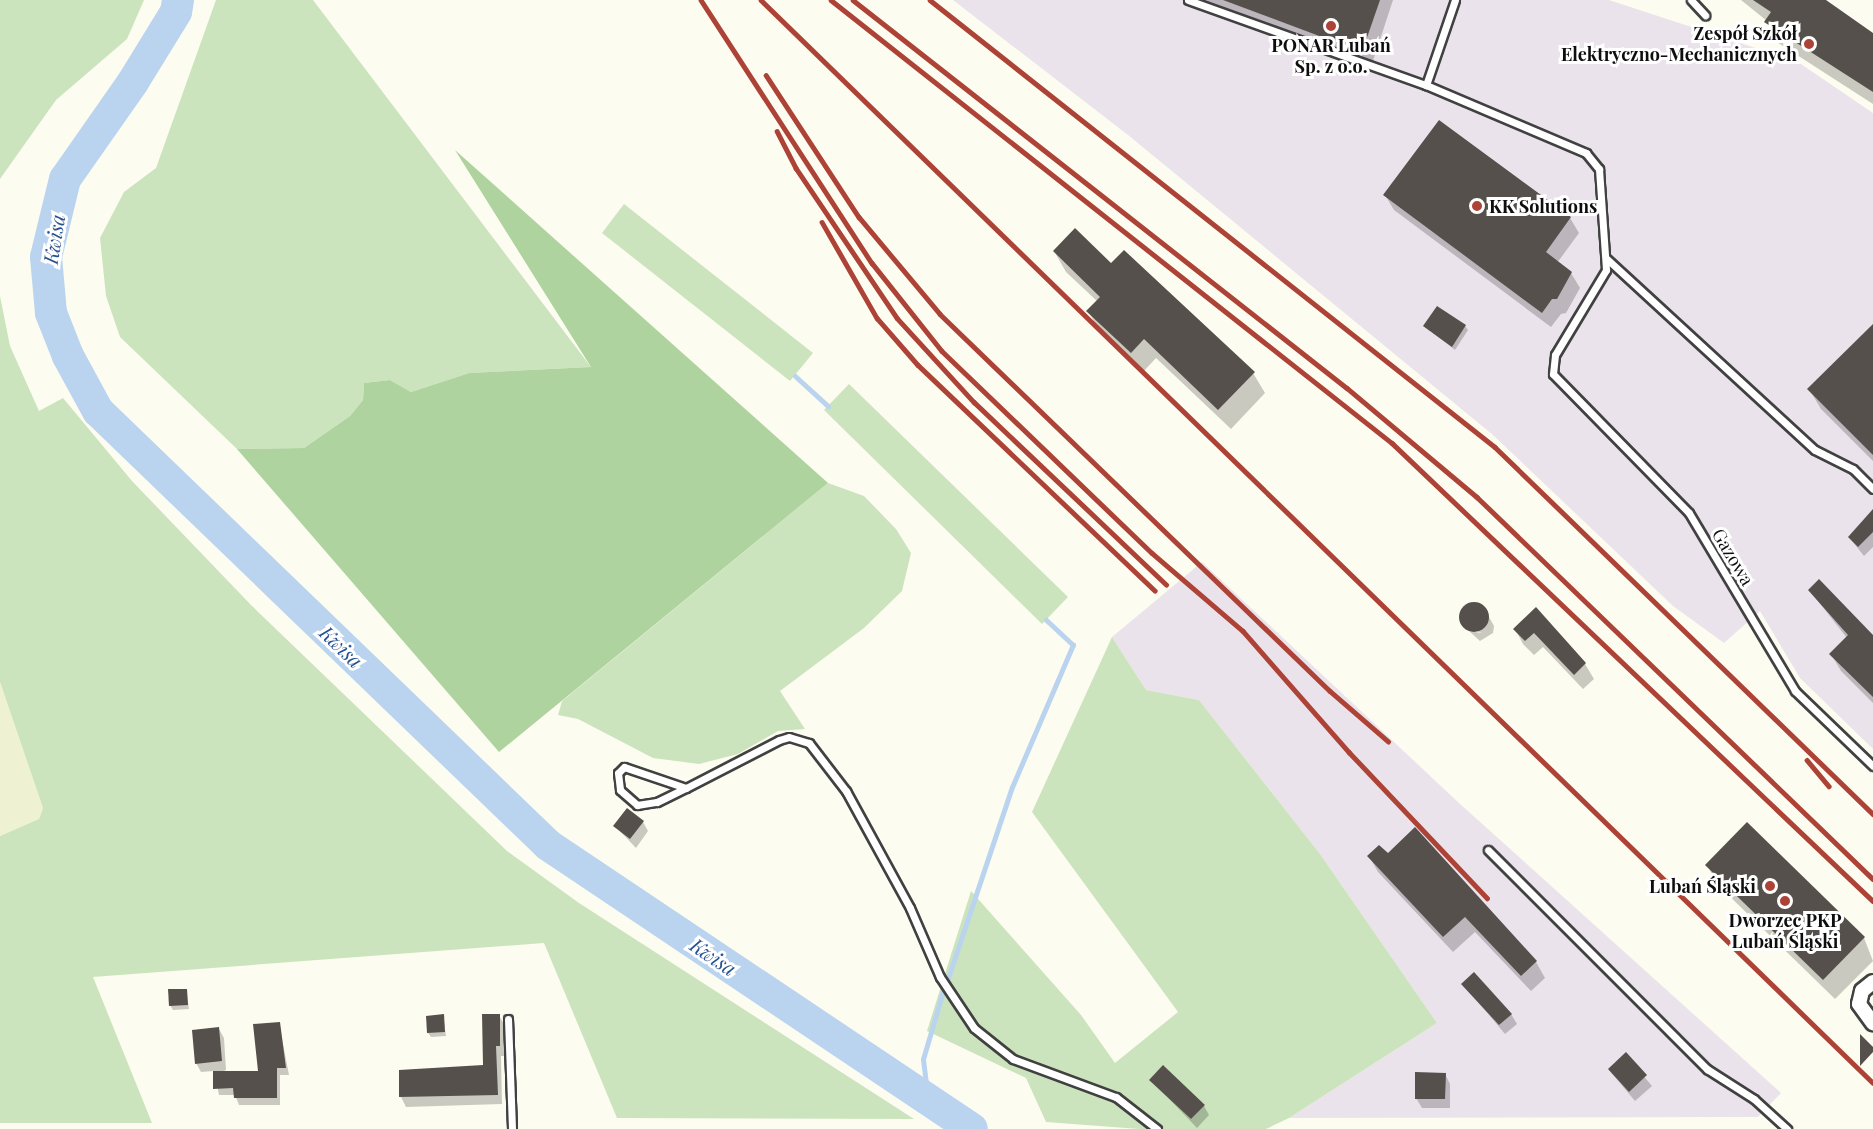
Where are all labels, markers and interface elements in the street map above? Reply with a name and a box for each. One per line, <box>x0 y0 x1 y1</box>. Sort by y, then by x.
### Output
marker: PONAR Lubań Sp. z o.o. <box>1324 19 1338 33</box>
place label: Zespół Szkół Elektryczno-Mechanicznych <box>1561 23 1797 66</box>
place label: PONAR Lubań Sp. z o.o. <box>1271 35 1391 78</box>
marker: Zespół Szkół Elektryczno-Mechanicznych <box>1802 37 1816 51</box>
place label: KK Solutions <box>1489 195 1597 217</box>
marker: KK Solutions <box>1470 199 1484 213</box>
water label: Kwisa <box>37 212 69 266</box>
street label: Gazowa <box>1708 525 1758 589</box>
water label: Kwisa <box>316 620 368 672</box>
place label: Lubań Śląski <box>1649 875 1756 897</box>
marker: Lubań Śląski <box>1761 877 1779 895</box>
marker: Dworzec PKP Lubań Śląski <box>1778 894 1792 908</box>
place label: Dworzec PKP Lubań Śląski <box>1729 910 1841 952</box>
water label: Kwisa <box>687 932 741 980</box>

